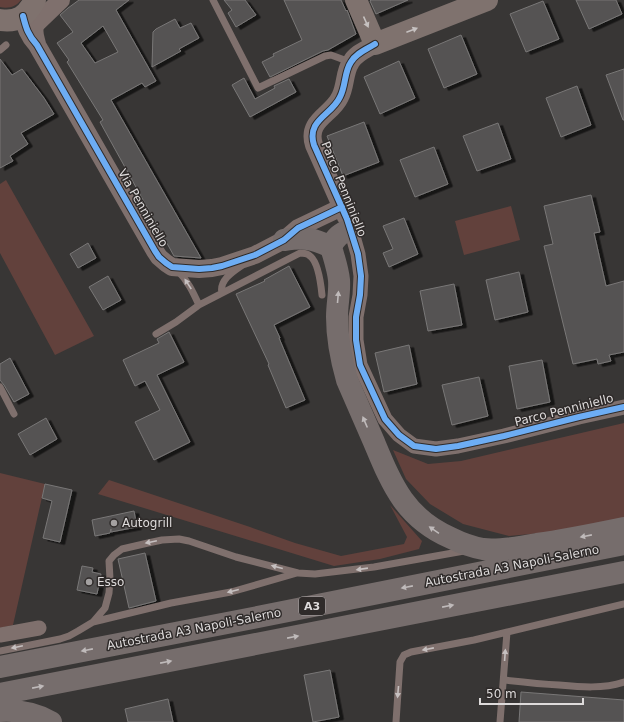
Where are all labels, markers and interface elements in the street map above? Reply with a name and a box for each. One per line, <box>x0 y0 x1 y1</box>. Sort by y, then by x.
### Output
one-way arrow <box>363 16 369 28</box>
one-way arrow <box>406 26 418 32</box>
street label: Parco Penniniello <box>318 139 370 239</box>
street label: Via Penniniello <box>115 167 171 249</box>
one-way arrow <box>184 279 192 289</box>
one-way arrow <box>335 291 341 303</box>
street label: Parco Penniniello <box>513 391 615 429</box>
one-way arrow <box>362 417 368 428</box>
place label: Autogrill <box>122 516 172 530</box>
marker: Autogrill <box>109 518 119 528</box>
one-way arrow <box>428 526 440 533</box>
one-way arrow <box>580 533 592 539</box>
one-way arrow <box>145 540 157 546</box>
street label: Autostrada A3 Napoli-Salerno <box>424 542 600 590</box>
one-way arrow <box>271 564 283 570</box>
one-way arrow <box>356 566 368 572</box>
place label: Esso <box>97 575 124 589</box>
marker: Esso <box>84 577 94 587</box>
one-way arrow <box>401 584 413 590</box>
one-way arrow <box>227 588 239 594</box>
road number: A3 <box>299 597 325 615</box>
one-way arrow <box>442 603 455 609</box>
street label: Autostrada A3 Napoli-Salerno <box>106 605 282 653</box>
one-way arrow <box>287 633 300 639</box>
one-way arrow <box>11 645 23 651</box>
one-way arrow <box>422 646 434 652</box>
one-way arrow <box>81 647 93 653</box>
one-way arrow <box>502 649 509 661</box>
one-way arrow <box>160 659 172 665</box>
scale bar <box>480 680 583 706</box>
one-way arrow <box>32 684 44 690</box>
one-way arrow <box>395 686 402 698</box>
text: 50 m <box>486 687 517 701</box>

